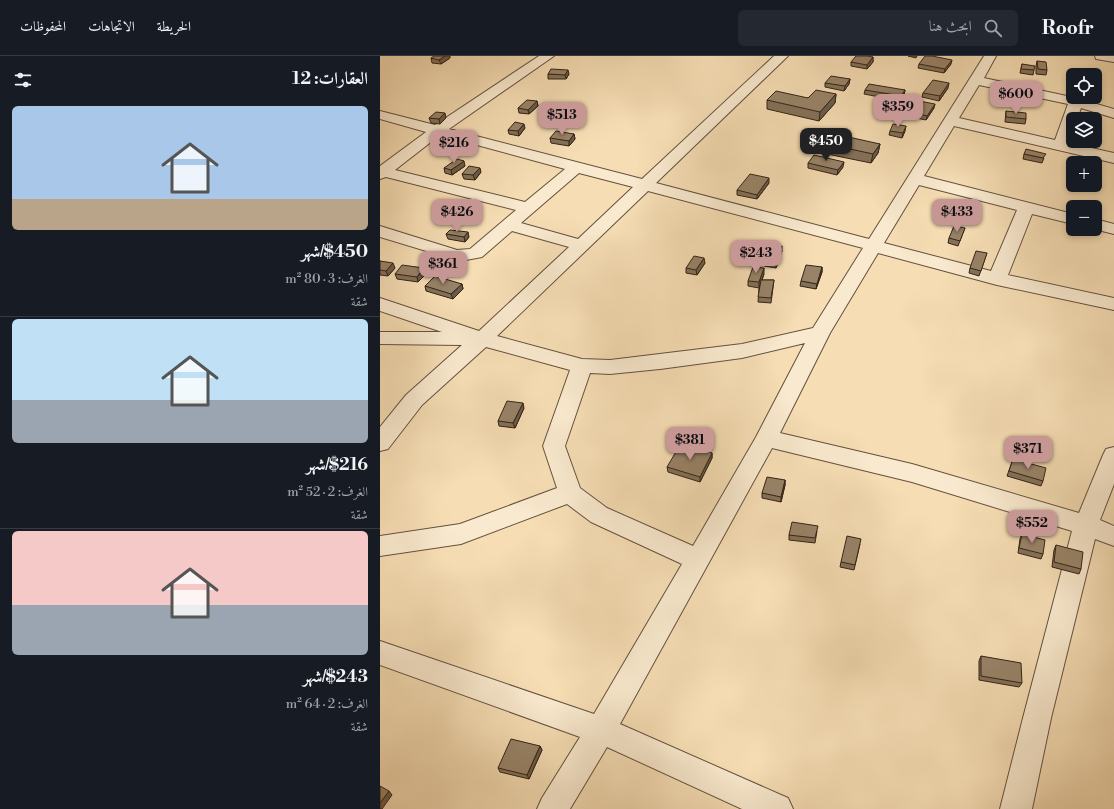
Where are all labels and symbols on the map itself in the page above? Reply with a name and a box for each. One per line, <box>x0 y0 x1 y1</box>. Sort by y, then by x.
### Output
pin: $600 <box>992 81 1040 115</box>
pin: $359 <box>874 94 922 128</box>
pin: $513 <box>538 102 586 136</box>
pin: $450 <box>802 128 850 162</box>
pin: $216 <box>430 130 478 164</box>
pin: $426 <box>433 199 481 233</box>
pin: $433 <box>933 199 981 233</box>
pin: $243 <box>732 240 780 274</box>
pin: $361 <box>419 251 467 285</box>
pin: $381 <box>666 427 714 461</box>
pin: $371 <box>1004 436 1052 470</box>
pin: $552 <box>1008 510 1056 544</box>

